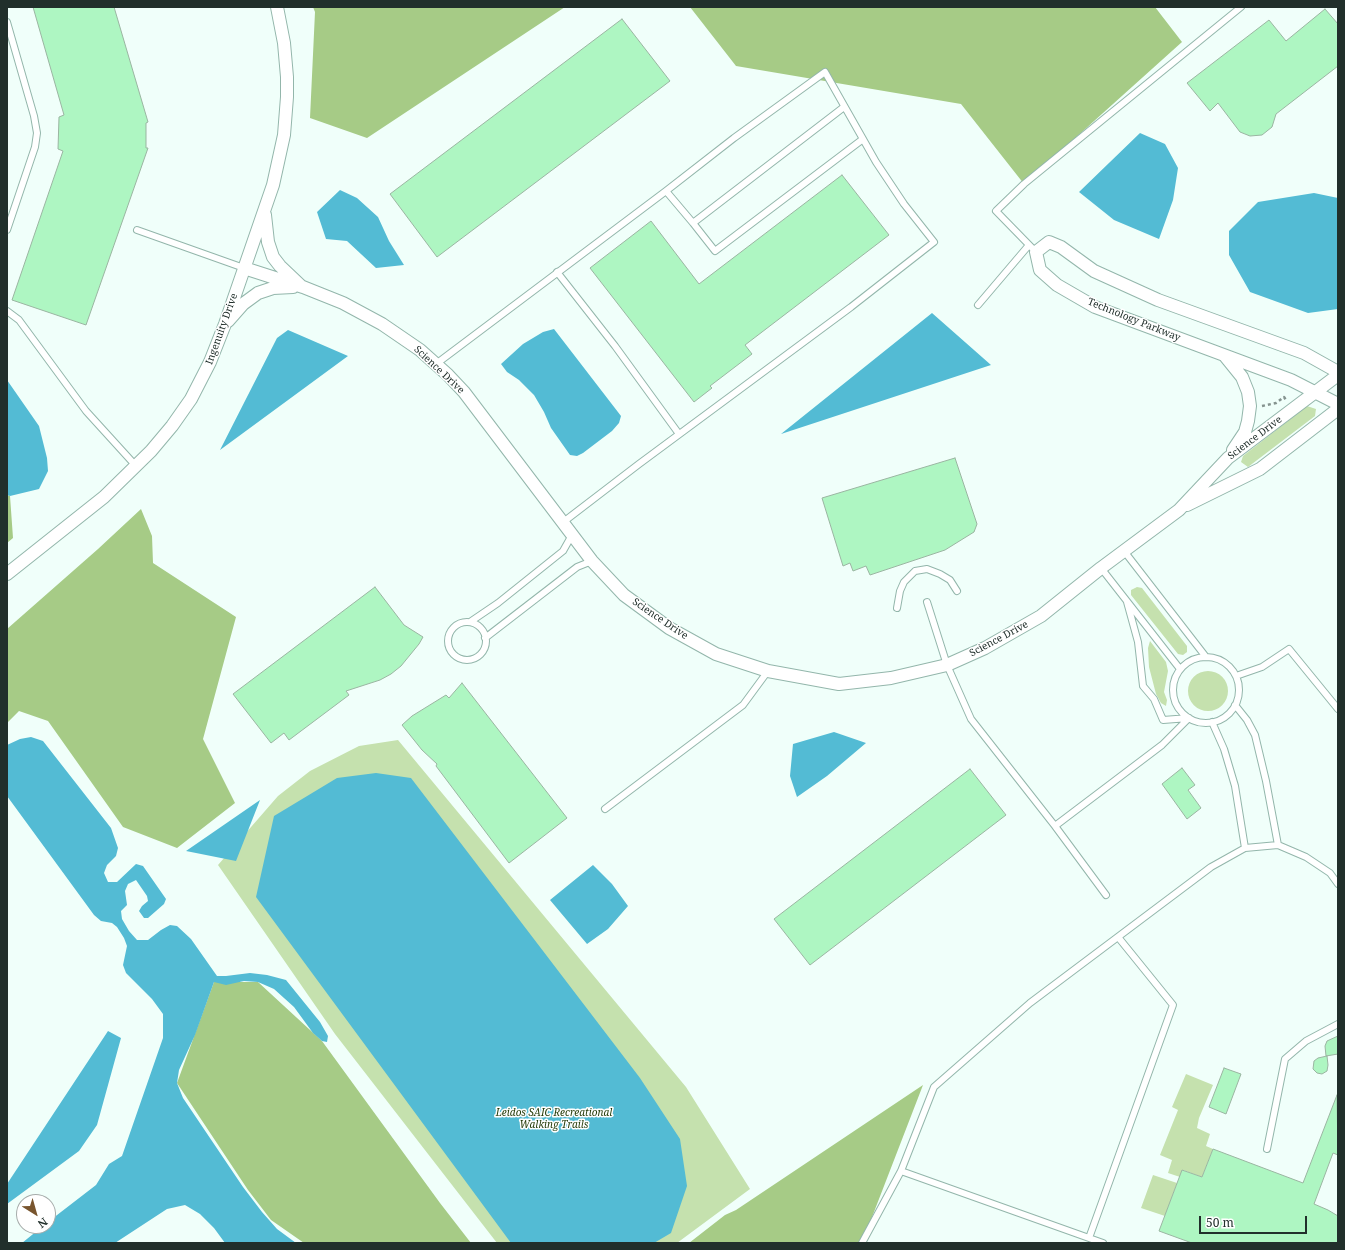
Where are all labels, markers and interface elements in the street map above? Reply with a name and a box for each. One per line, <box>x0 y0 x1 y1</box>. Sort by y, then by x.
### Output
street label: Ingenuity Drive <box>204 292 240 366</box>
street label: Technology Parkway <box>1086 296 1182 344</box>
street label: Science Drive <box>411 344 467 396</box>
street label: Science Drive <box>1226 414 1284 462</box>
street label: Science Drive <box>630 596 690 642</box>
street label: Science Drive <box>968 619 1030 659</box>
park label: Leidos SAIC Recreational Walking Trails <box>496 1107 612 1130</box>
north arrow <box>16 1194 56 1234</box>
scale bar <box>1201 1208 1309 1234</box>
text: 50 m <box>1206 1214 1234 1231</box>
text: N <box>35 1215 51 1232</box>

